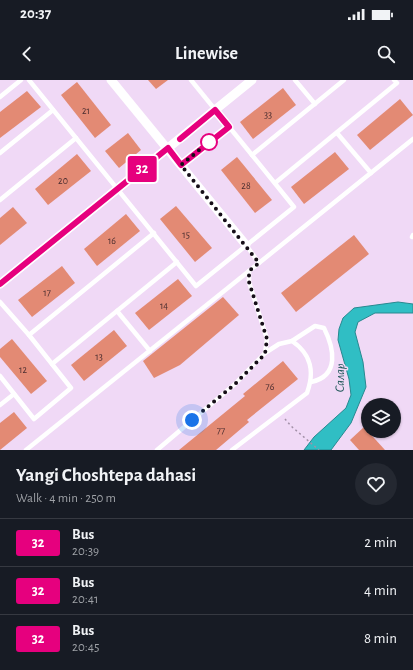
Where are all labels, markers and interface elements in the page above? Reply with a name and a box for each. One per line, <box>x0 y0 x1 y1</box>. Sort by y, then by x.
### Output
text: 20:37 <box>20 6 51 21</box>
icon: back <box>16 43 38 65</box>
icon: search <box>375 43 397 65</box>
text: Linewise <box>175 45 238 63</box>
house number: 21 <box>82 106 90 116</box>
house number: 33 <box>264 110 272 120</box>
unlabelled marker <box>200 133 218 151</box>
line badge: 32 <box>124 156 160 182</box>
text: 32 <box>136 162 148 176</box>
house number: 20 <box>58 176 68 186</box>
house number: 28 <box>241 181 251 191</box>
house number: 15 <box>182 230 190 240</box>
house number: 16 <box>108 236 116 246</box>
house number: 17 <box>43 288 51 298</box>
house number: 14 <box>160 301 168 311</box>
house number: 13 <box>95 352 103 362</box>
water label: Салар <box>334 363 347 393</box>
house number: 12 <box>19 365 27 375</box>
house number: 76 <box>266 382 275 392</box>
map controls <box>361 398 401 438</box>
button: layers <box>361 398 401 438</box>
your location <box>182 410 202 430</box>
house number: 77 <box>217 426 225 436</box>
button: heart <box>355 463 397 505</box>
text: Yangi Choshtepa dahasi <box>16 466 196 485</box>
text: Walk · 4 min · 250 m <box>16 492 116 505</box>
text: Bus <box>72 527 94 542</box>
text: 2 min <box>364 535 397 550</box>
text: 32 <box>32 536 44 550</box>
text: 20:39 <box>72 545 99 558</box>
text: Bus <box>72 575 94 590</box>
text: 4 min <box>364 583 397 598</box>
text: 32 <box>32 584 44 598</box>
text: 20:41 <box>72 593 98 606</box>
text: Bus <box>72 623 94 638</box>
text: 8 min <box>364 631 397 646</box>
text: 32 <box>32 632 44 646</box>
text: 20:45 <box>72 641 99 654</box>

